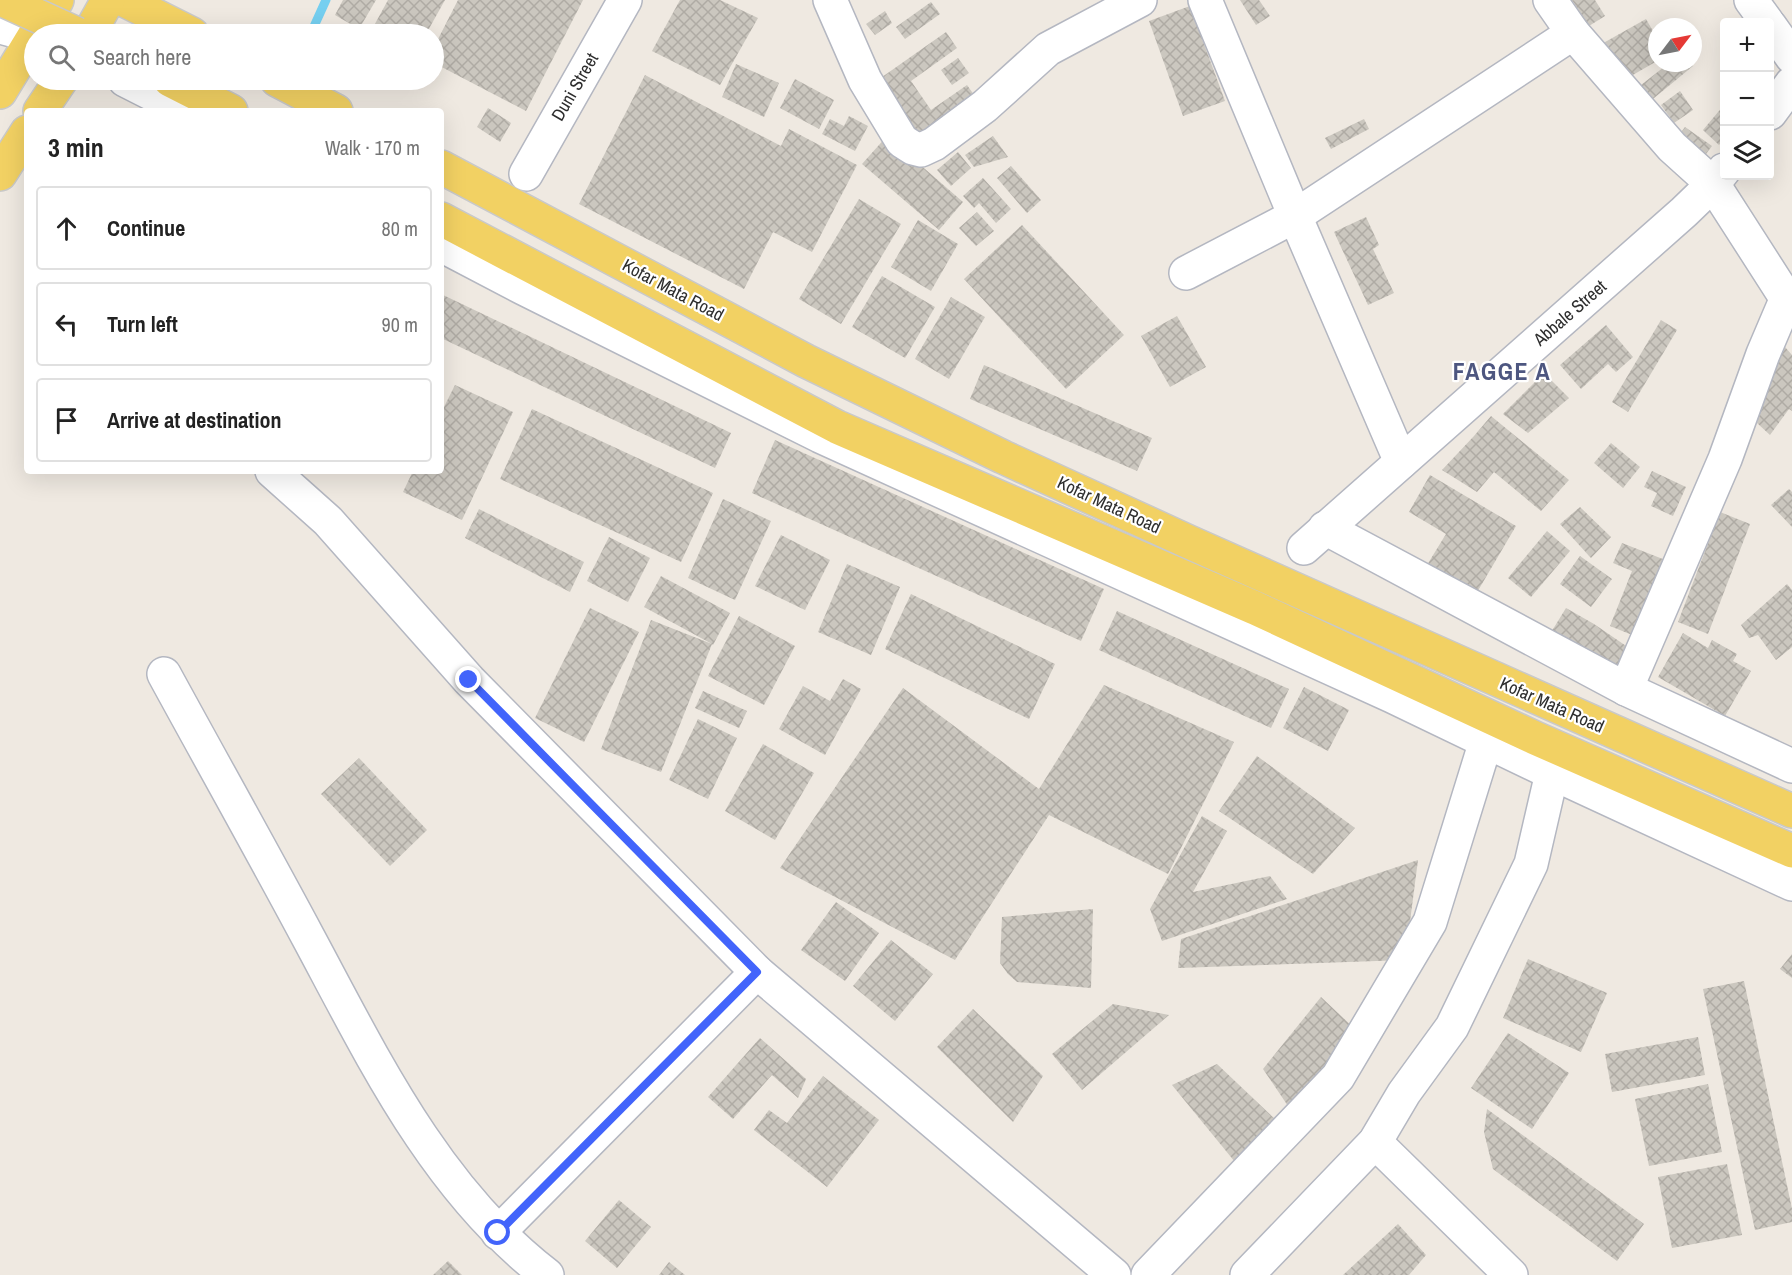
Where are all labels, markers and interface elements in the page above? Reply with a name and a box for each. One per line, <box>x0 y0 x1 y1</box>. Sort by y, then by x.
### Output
north arrow <box>1648 18 1702 72</box>
map controls <box>1720 18 1774 180</box>
button: + <box>1720 18 1774 72</box>
search box <box>24 24 444 90</box>
icon: search <box>45 41 78 74</box>
text: Search here <box>93 42 191 72</box>
street label: Duni Street <box>545 48 604 125</box>
button: − <box>1720 72 1774 126</box>
button: layers <box>1720 126 1774 180</box>
text: 3 min <box>48 130 104 165</box>
text: Walk · 170 m <box>325 134 420 161</box>
icon: ahead <box>50 212 83 245</box>
text: Continue <box>107 213 185 243</box>
text: 80 m <box>382 215 418 242</box>
street label: Kofar Mata Road <box>618 252 728 327</box>
street label: Abbale Street <box>1527 274 1612 352</box>
icon: left <box>50 308 83 341</box>
text: Turn left <box>107 309 178 339</box>
text: 90 m <box>382 311 418 338</box>
district label: FAGGE A <box>1453 355 1551 387</box>
icon: arrive <box>50 404 83 437</box>
text: Arrive at destination <box>107 405 281 435</box>
street label: Kofar Mata Road <box>1053 470 1165 539</box>
route end <box>455 666 481 692</box>
street label: Kofar Mata Road <box>1496 670 1608 739</box>
route start <box>484 1219 510 1245</box>

